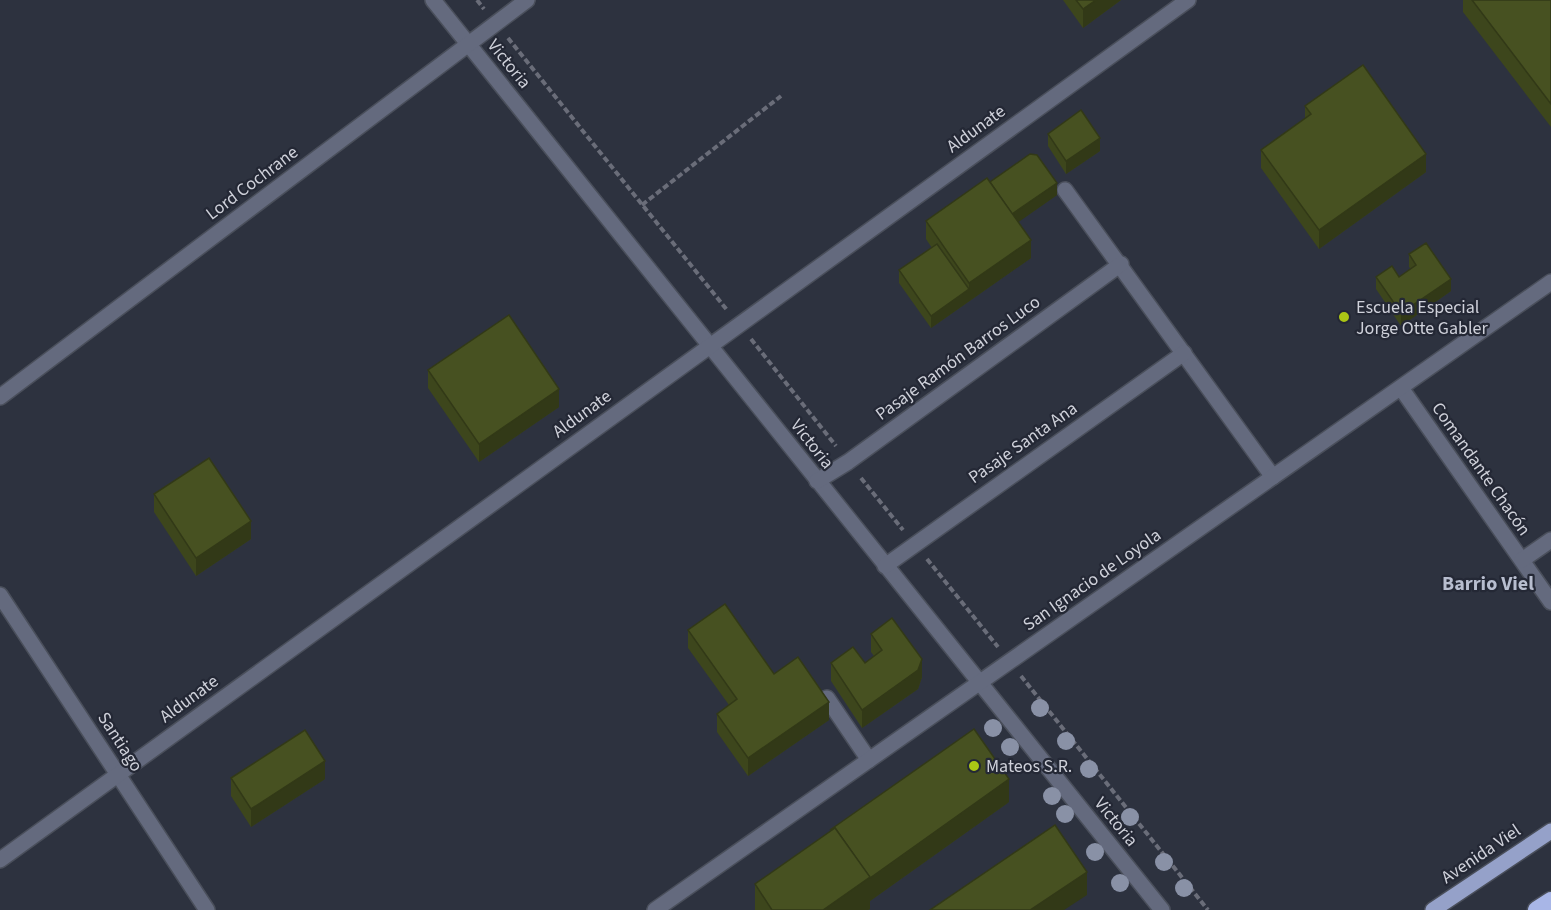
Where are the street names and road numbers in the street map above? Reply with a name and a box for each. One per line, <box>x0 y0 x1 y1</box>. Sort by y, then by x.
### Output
street label: Victoria <box>481 34 537 94</box>
street label: Aldunate <box>941 99 1011 159</box>
street label: Lord Cochrane <box>201 140 303 226</box>
street label: Pasaje Ramón Barros Luco <box>870 290 1046 426</box>
street label: Aldunate <box>547 384 617 444</box>
street label: Pasaje Santa Ana <box>964 396 1082 490</box>
street label: Comandante Chacón <box>1426 397 1536 541</box>
street label: Victoria <box>785 414 839 474</box>
street label: San Ignacio de Loyola <box>1018 523 1166 637</box>
street label: Aldunate <box>154 669 224 729</box>
street label: Santiago <box>91 707 149 777</box>
street label: Victoria <box>1088 792 1144 852</box>
street label: Avenida Viel <box>1436 818 1526 890</box>

